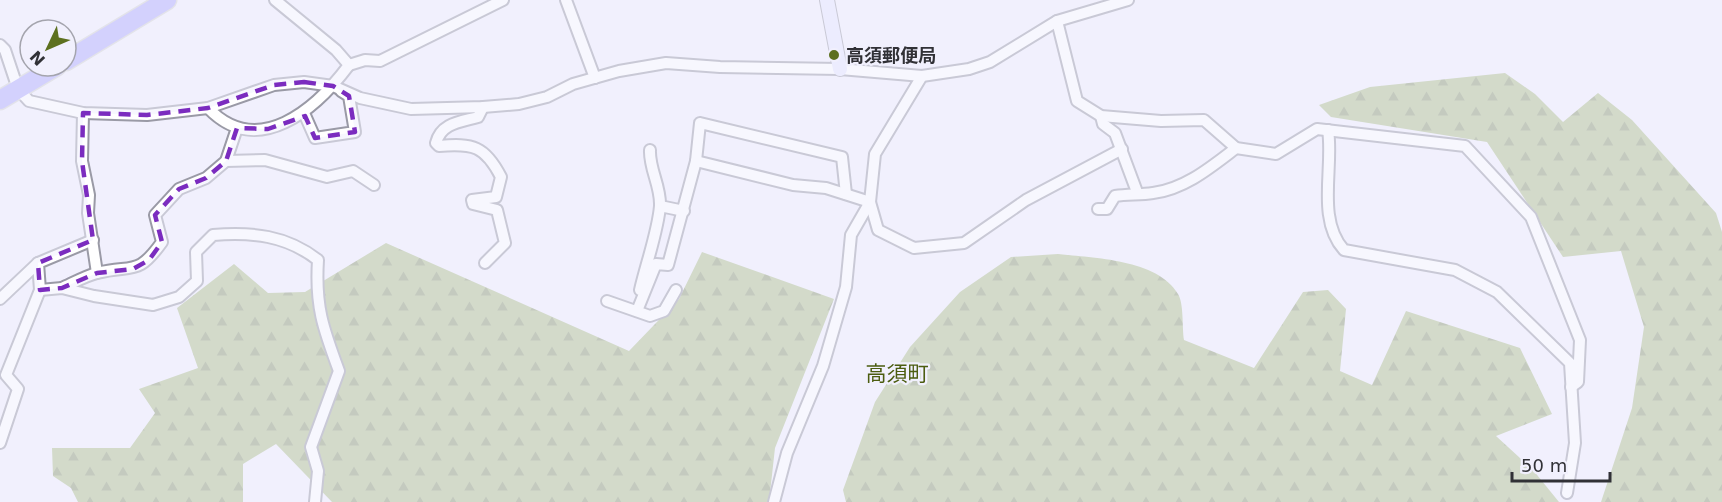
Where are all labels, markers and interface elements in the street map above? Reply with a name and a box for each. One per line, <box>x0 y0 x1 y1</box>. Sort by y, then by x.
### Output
north arrow <box>18 18 78 78</box>
place label: 高須郵便局 <box>846 45 936 66</box>
text: N <box>26 47 49 69</box>
marker: 高須郵便局 <box>827 48 841 62</box>
district label: 高須町 <box>866 362 929 386</box>
scale bar <box>1512 445 1610 483</box>
text: 50 m <box>1521 455 1567 476</box>

